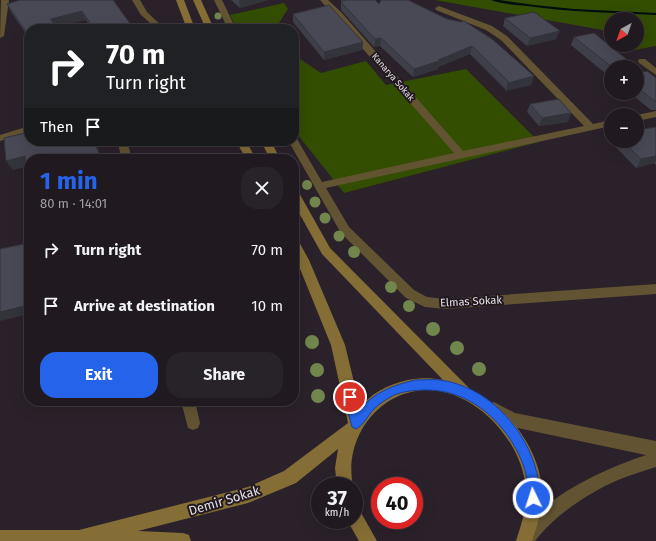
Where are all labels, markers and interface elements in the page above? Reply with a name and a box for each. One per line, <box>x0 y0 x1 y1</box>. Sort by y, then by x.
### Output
north arrow <box>604 12 644 52</box>
map controls <box>604 12 644 148</box>
text: 70 m <box>106 38 165 71</box>
icon: right <box>40 40 92 92</box>
street label: Kanarya Sokak <box>370 51 417 103</box>
button: + <box>604 60 644 100</box>
text: Turn right <box>106 72 186 94</box>
button: − <box>604 108 644 148</box>
icon: arrive <box>82 116 104 138</box>
text: Then <box>40 118 74 136</box>
text: 1 min <box>40 167 98 195</box>
button: close <box>241 167 283 209</box>
text: 80 m · 14:01 <box>40 196 107 211</box>
icon: right <box>40 239 62 261</box>
text: Turn right <box>74 241 141 259</box>
text: 70 m <box>251 241 283 259</box>
street label: Elmas Sokak <box>440 293 503 310</box>
icon: arrive <box>40 295 62 317</box>
text: Arrive at destination <box>74 297 215 315</box>
text: 10 m <box>251 297 283 315</box>
button: Exit <box>40 352 158 398</box>
button: Share <box>166 352 283 398</box>
pin <box>333 380 367 414</box>
icon: arrive <box>339 386 361 408</box>
speed limit sign: 40 <box>371 477 423 529</box>
position arrow <box>512 477 554 519</box>
street label: Demir Sokak <box>187 482 262 518</box>
text: 37 <box>327 486 347 510</box>
text: km/h <box>325 507 349 519</box>

